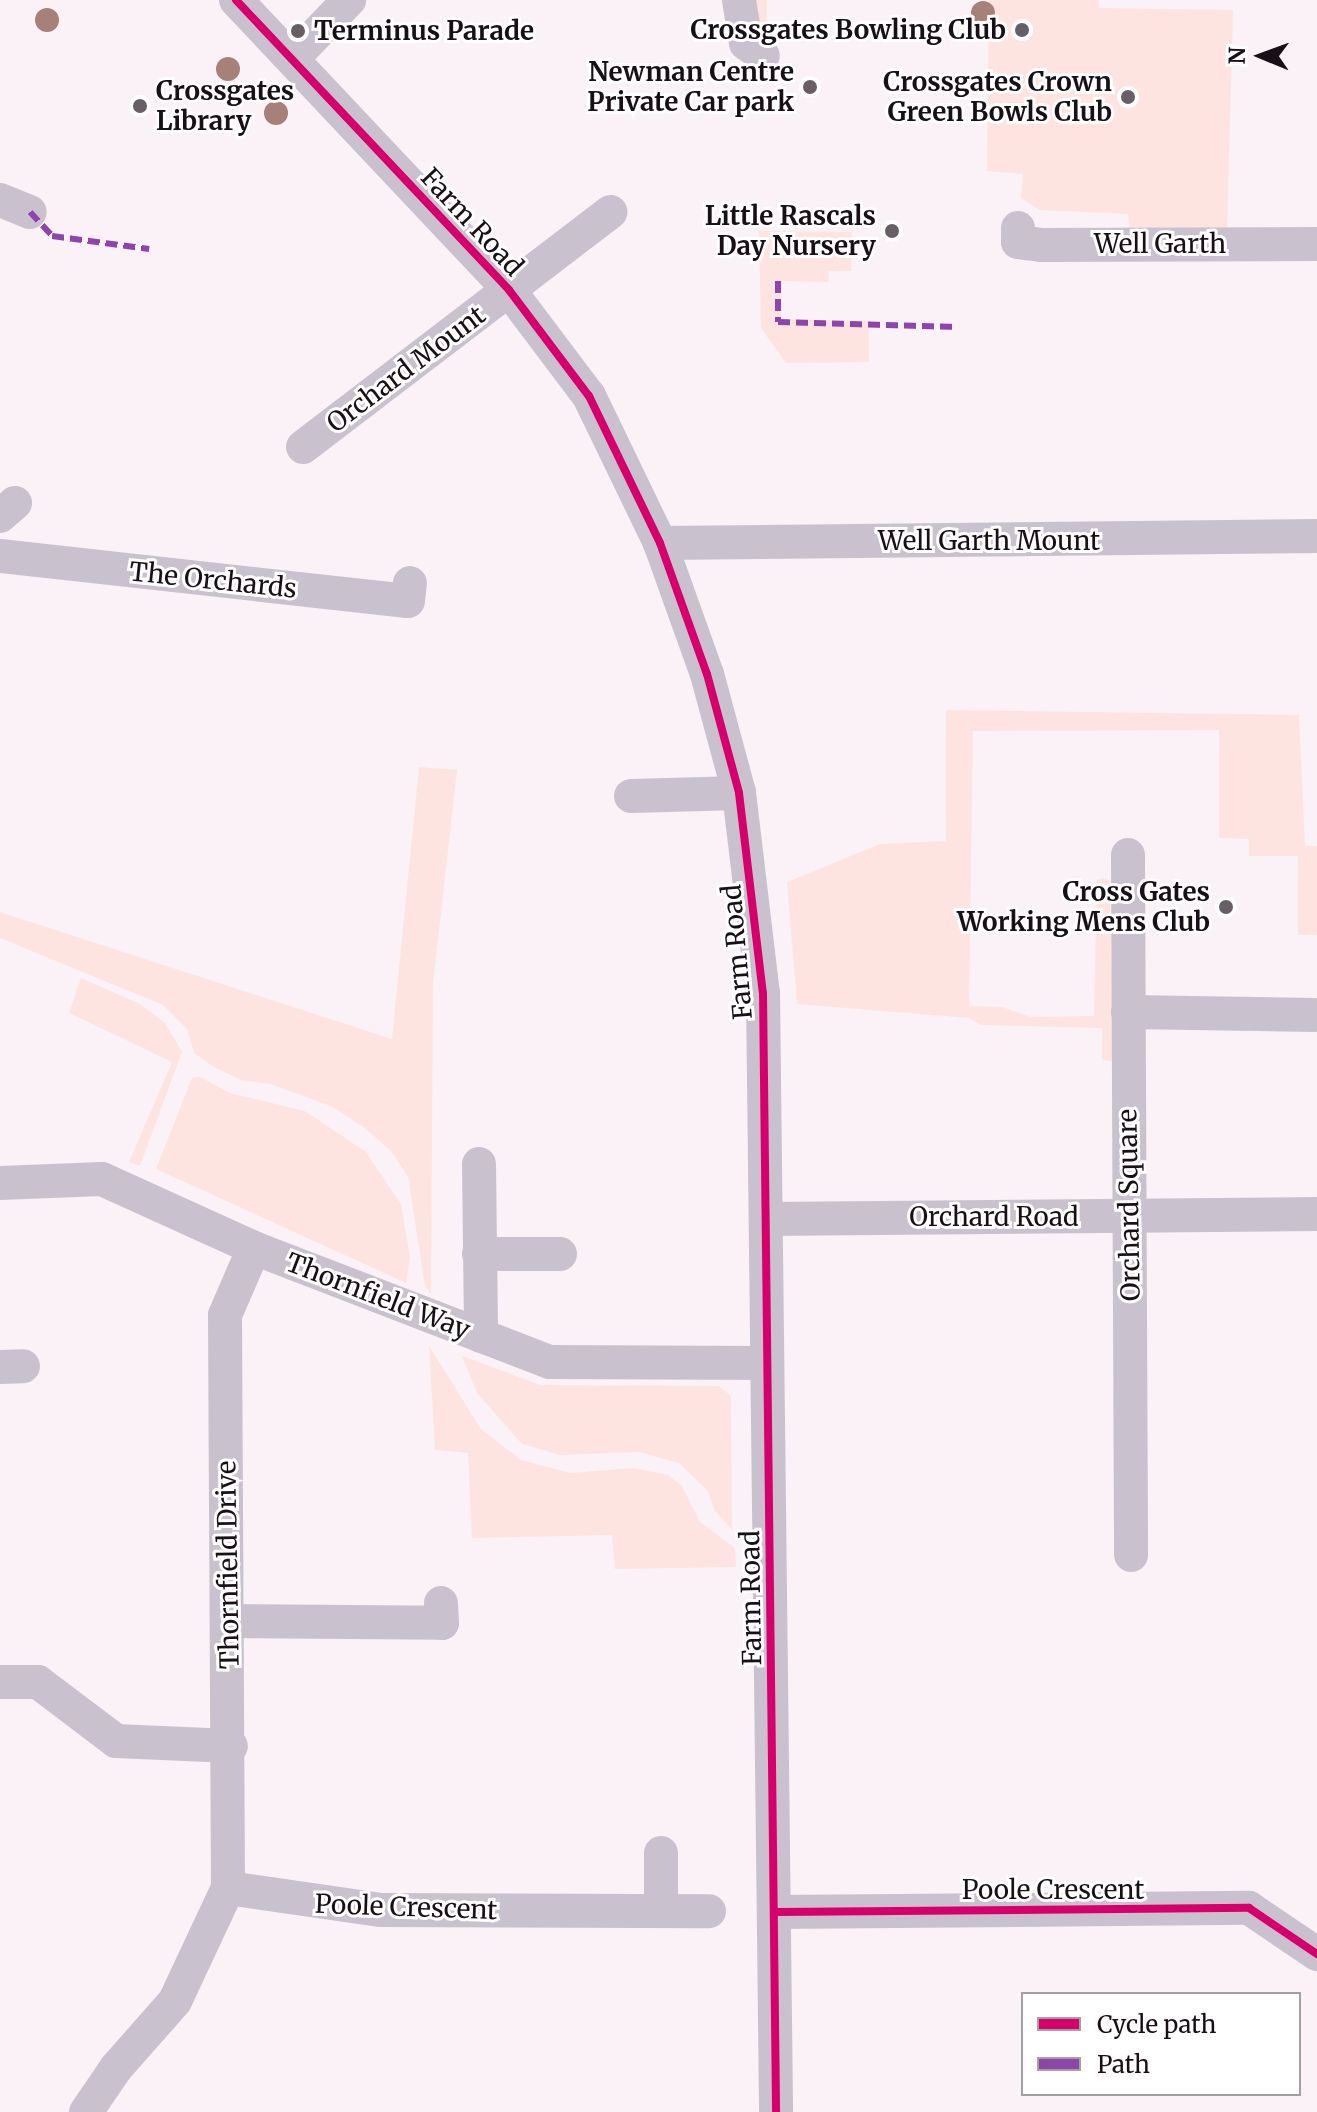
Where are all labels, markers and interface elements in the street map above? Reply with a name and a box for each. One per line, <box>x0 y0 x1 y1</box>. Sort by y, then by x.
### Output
place label: Crossgates Bowling Club <box>690 14 1006 46</box>
place label: Terminus Parade <box>314 15 534 47</box>
north arrow <box>1221 16 1301 96</box>
marker: Crossgates Bowling Club <box>1013 21 1031 39</box>
marker: Terminus Parade <box>289 22 307 40</box>
text: N <box>1223 47 1251 65</box>
place label: Newman Centre Private Car park <box>587 56 794 118</box>
place label: Crossgates Crown Green Bowls Club <box>883 66 1112 128</box>
place label: Crossgates Library <box>156 75 294 136</box>
marker: Newman Centre Private Car park <box>801 78 819 96</box>
marker: Crossgates Crown Green Bowls Club <box>1119 88 1137 106</box>
marker: Crossgates Library <box>131 97 149 115</box>
street label: Farm Road <box>414 162 530 282</box>
place label: Little Rascals Day Nursery <box>705 200 876 262</box>
marker: Little Rascals Day Nursery <box>883 222 901 240</box>
street label: Well Garth <box>1094 228 1226 260</box>
street label: Orchard Mount <box>321 299 491 439</box>
street label: Well Garth Mount <box>878 525 1100 557</box>
street label: The Orchards <box>128 556 298 604</box>
place label: Cross Gates Working Mens Club <box>957 876 1210 938</box>
street label: Farm Road <box>716 883 758 1021</box>
marker: Cross Gates Working Mens Club <box>1217 898 1235 916</box>
street label: Orchard Square <box>1112 1109 1146 1301</box>
street label: Orchard Road <box>909 1201 1079 1233</box>
street label: Thornfield Way <box>282 1247 474 1345</box>
street label: Thornfield Drive <box>211 1460 245 1670</box>
street label: Farm Road <box>734 1530 768 1666</box>
street label: Poole Crescent <box>962 1874 1144 1906</box>
street label: Poole Crescent <box>314 1888 498 1926</box>
legend <box>1021 1992 1301 2096</box>
text: Cycle path <box>1097 2009 1216 2040</box>
text: Path <box>1097 2049 1150 2080</box>

